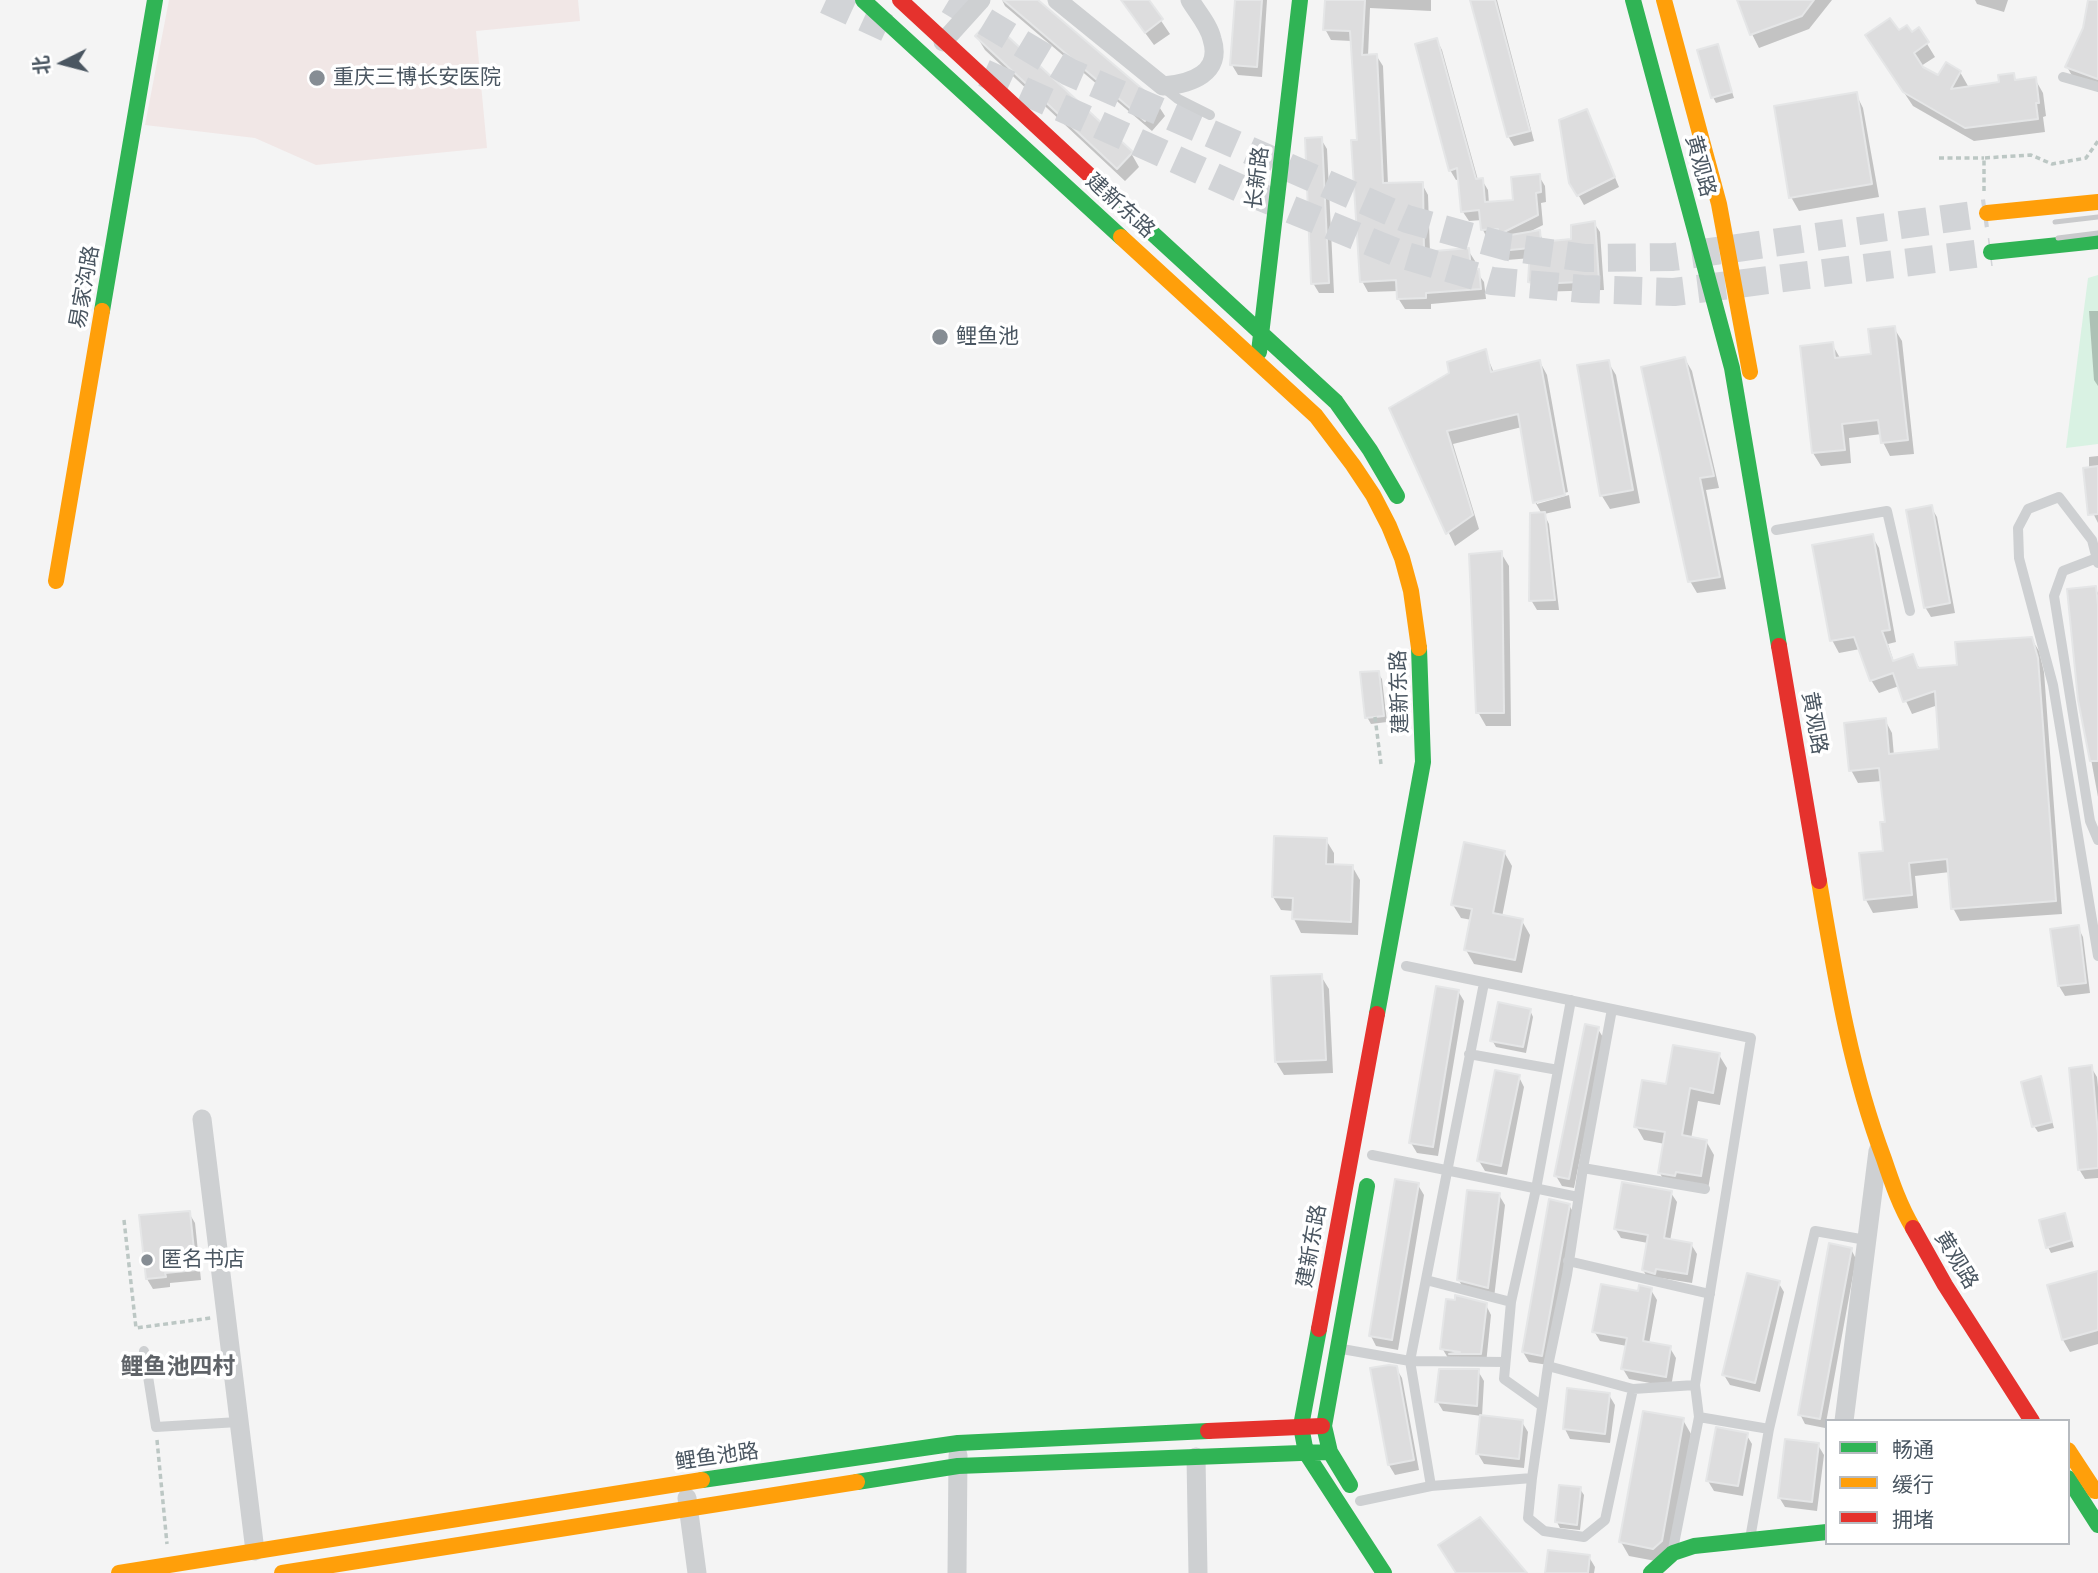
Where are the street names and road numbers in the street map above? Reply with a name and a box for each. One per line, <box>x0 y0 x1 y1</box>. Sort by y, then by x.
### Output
street label: 黄观路 <box>1680 132 1720 200</box>
street label: 长新路 <box>1242 145 1274 211</box>
street label: 建新东路 <box>1080 169 1160 243</box>
street label: 易家沟路 <box>65 243 105 331</box>
street label: 建新东路 <box>1386 650 1414 734</box>
street label: 黄观路 <box>1796 690 1832 756</box>
street label: 建新东路 <box>1292 1202 1332 1290</box>
street label: 黄观路 <box>1929 1227 1983 1293</box>
street label: 鲤鱼池路 <box>674 1439 760 1475</box>

